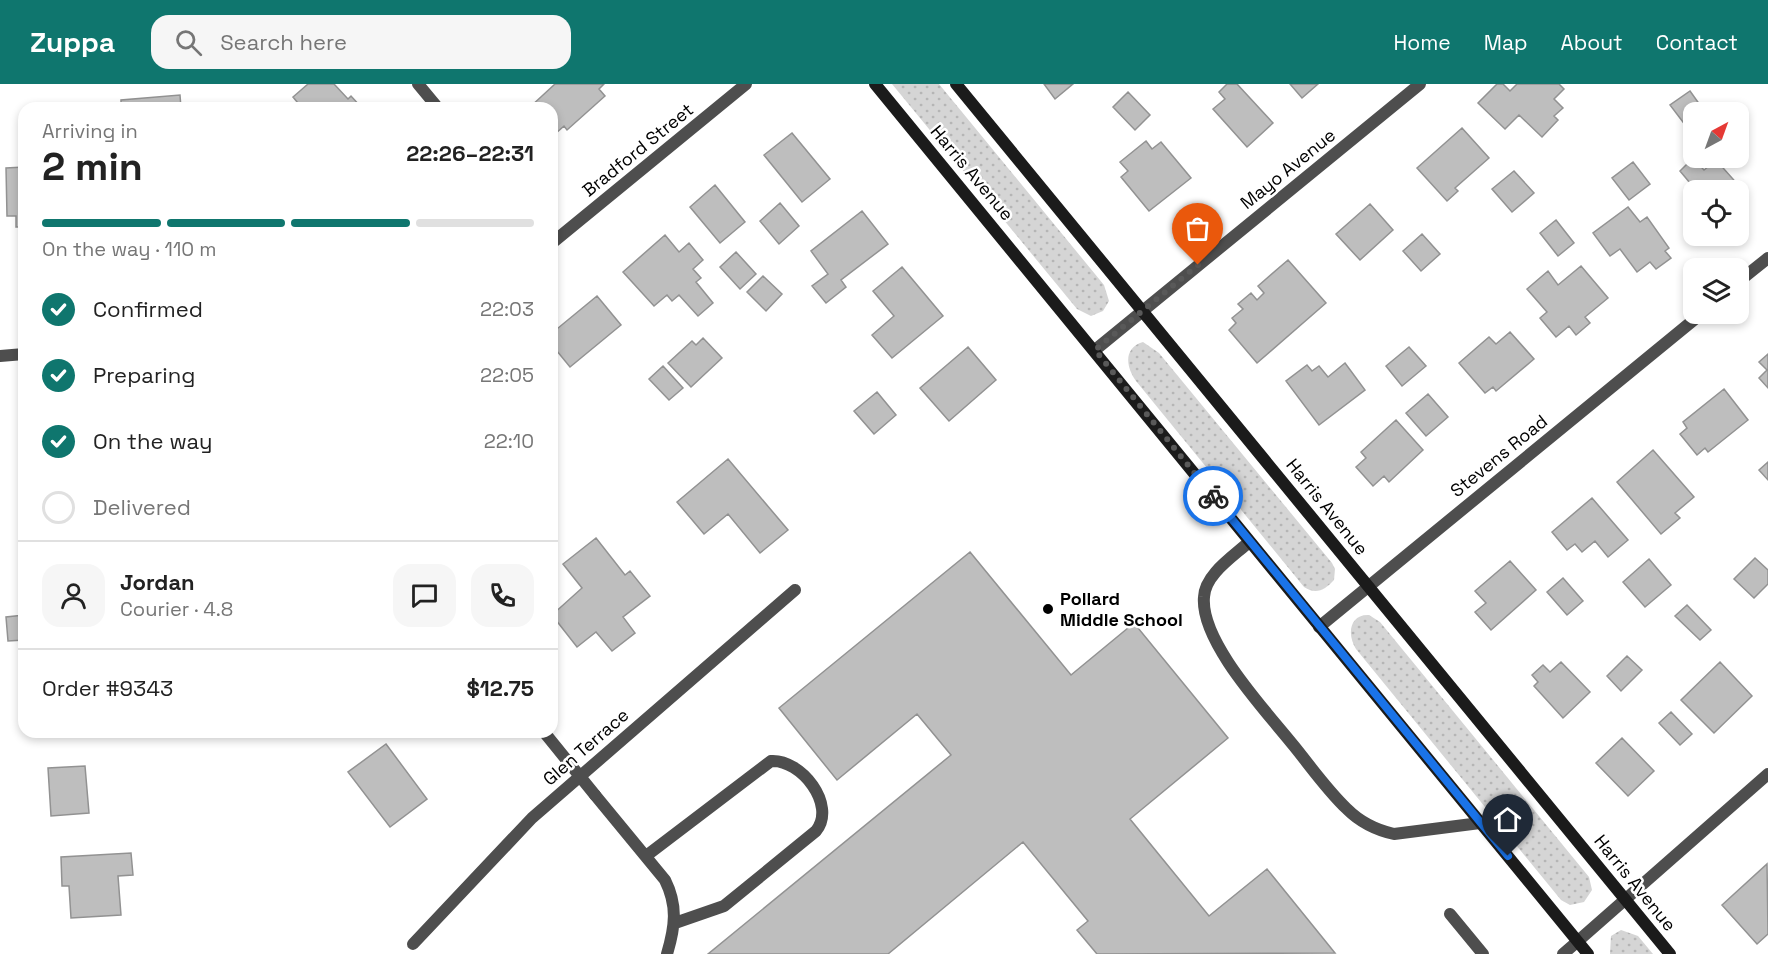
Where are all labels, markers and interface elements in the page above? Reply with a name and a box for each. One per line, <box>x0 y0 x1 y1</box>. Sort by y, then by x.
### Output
search box <box>151 15 571 69</box>
text: Zuppa <box>30 24 115 60</box>
icon: search <box>172 26 205 59</box>
text: Search here <box>220 28 347 56</box>
text: Home <box>1393 29 1451 56</box>
text: Map <box>1484 29 1528 56</box>
text: About <box>1561 29 1623 56</box>
text: Contact <box>1656 29 1738 56</box>
street label: Bradford Street <box>577 98 698 201</box>
north arrow <box>1683 102 1749 168</box>
map controls <box>1683 102 1749 324</box>
text: Arriving in <box>42 118 138 144</box>
street label: Harris Avenue <box>926 120 1019 225</box>
street label: Mayo Avenue <box>1235 123 1340 214</box>
text: 22:26–22:31 <box>406 139 534 167</box>
text: 2 min <box>42 142 143 191</box>
button: locate <box>1683 180 1749 246</box>
pin <box>1172 203 1223 265</box>
icon: bag <box>1181 212 1214 245</box>
text: On the way · 110 m <box>42 236 216 262</box>
button: layers <box>1683 258 1749 324</box>
icon: check <box>42 293 75 326</box>
text: Confirmed <box>93 295 203 323</box>
text: 22:03 <box>480 296 534 322</box>
icon: check <box>42 359 75 392</box>
text: Preparing <box>93 361 195 389</box>
text: 22:05 <box>480 362 534 388</box>
street label: Stevens Road <box>1445 409 1552 502</box>
icon: check <box>42 425 75 458</box>
text: On the way <box>93 427 212 455</box>
text: 22:10 <box>484 428 534 454</box>
street label: Harris Avenue <box>1281 454 1373 560</box>
courier <box>1183 466 1243 526</box>
icon: bike <box>1197 480 1230 513</box>
text: Delivered <box>93 493 191 521</box>
button: person <box>42 564 105 627</box>
button: chat <box>393 564 456 627</box>
button: phone <box>471 564 534 627</box>
text: Jordan <box>120 568 195 596</box>
place label: Pollard Middle School <box>1060 587 1183 631</box>
text: Courier · 4.8 <box>120 596 233 622</box>
marker: Pollard Middle School <box>1041 602 1055 616</box>
text: Order #9343 <box>42 674 173 702</box>
text: $12.75 <box>466 674 534 702</box>
street label: Glen Terrace <box>538 703 633 790</box>
pin <box>1482 794 1533 856</box>
icon: home <box>1491 803 1524 836</box>
street label: Harris Avenue <box>1589 830 1681 936</box>

